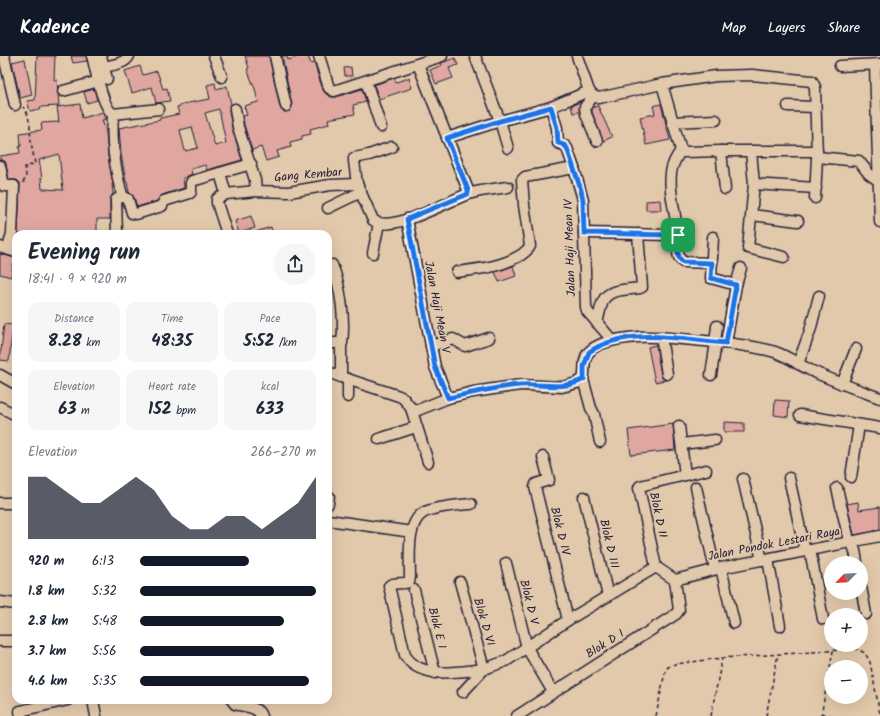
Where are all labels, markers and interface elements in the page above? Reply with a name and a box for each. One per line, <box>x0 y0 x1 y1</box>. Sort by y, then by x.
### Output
text: Kadence <box>20 13 90 43</box>
text: Map <box>722 17 746 39</box>
text: Layers <box>768 17 806 39</box>
text: Share <box>828 17 860 39</box>
street label: Gang Kembar <box>273 162 344 187</box>
street label: Jalan Haji Mean IV <box>559 197 581 297</box>
pin <box>661 218 695 252</box>
icon: arrive <box>667 224 689 246</box>
text: Evening run <box>28 236 140 271</box>
button: share <box>274 243 316 285</box>
street label: Jalan Haji Mean V <box>419 259 456 356</box>
text: 18:41 · 9 × 920 m <box>28 269 127 290</box>
text: Distance <box>54 310 94 328</box>
text: Time <box>161 310 183 328</box>
text: Pace <box>260 310 280 328</box>
text: 8.28 <box>48 328 82 355</box>
text: 48:35 <box>151 328 193 355</box>
text: 5:52 <box>243 328 275 355</box>
text: km <box>82 334 100 352</box>
text: /km <box>275 334 297 352</box>
text: Elevation <box>53 378 95 396</box>
text: Heart rate <box>148 378 196 396</box>
text: kcal <box>261 378 279 396</box>
text: 63 <box>58 396 77 423</box>
text: 152 <box>148 396 172 423</box>
text: 633 <box>256 396 284 423</box>
text: m <box>77 402 90 420</box>
text: bpm <box>172 402 196 420</box>
text: Elevation <box>28 442 77 463</box>
text: 266–270 m <box>250 442 316 463</box>
street label: Blok D II <box>644 490 672 540</box>
street label: Blok D IV <box>545 505 576 559</box>
street label: Blok D III <box>594 517 624 571</box>
street label: Jalan Pondok Lestari Raya <box>706 522 842 566</box>
text: 920 m <box>28 551 64 572</box>
text: 6:13 <box>92 551 114 572</box>
north arrow <box>824 556 868 600</box>
map controls <box>824 556 868 704</box>
street label: Blok D V <box>514 578 544 628</box>
text: 1.8 km <box>28 581 65 602</box>
text: 5:32 <box>92 581 117 602</box>
street label: Blok D VI <box>468 596 500 648</box>
street label: Blok E I <box>423 605 451 651</box>
button: + <box>824 608 868 652</box>
text: 2.8 km <box>28 611 68 632</box>
text: 5:48 <box>92 611 117 632</box>
street label: Blok D I <box>582 624 628 663</box>
text: 3.7 km <box>28 641 66 662</box>
text: 5:56 <box>92 641 116 662</box>
button: − <box>824 660 868 704</box>
text: 4.6 km <box>28 671 67 692</box>
text: 5:35 <box>92 671 117 692</box>

